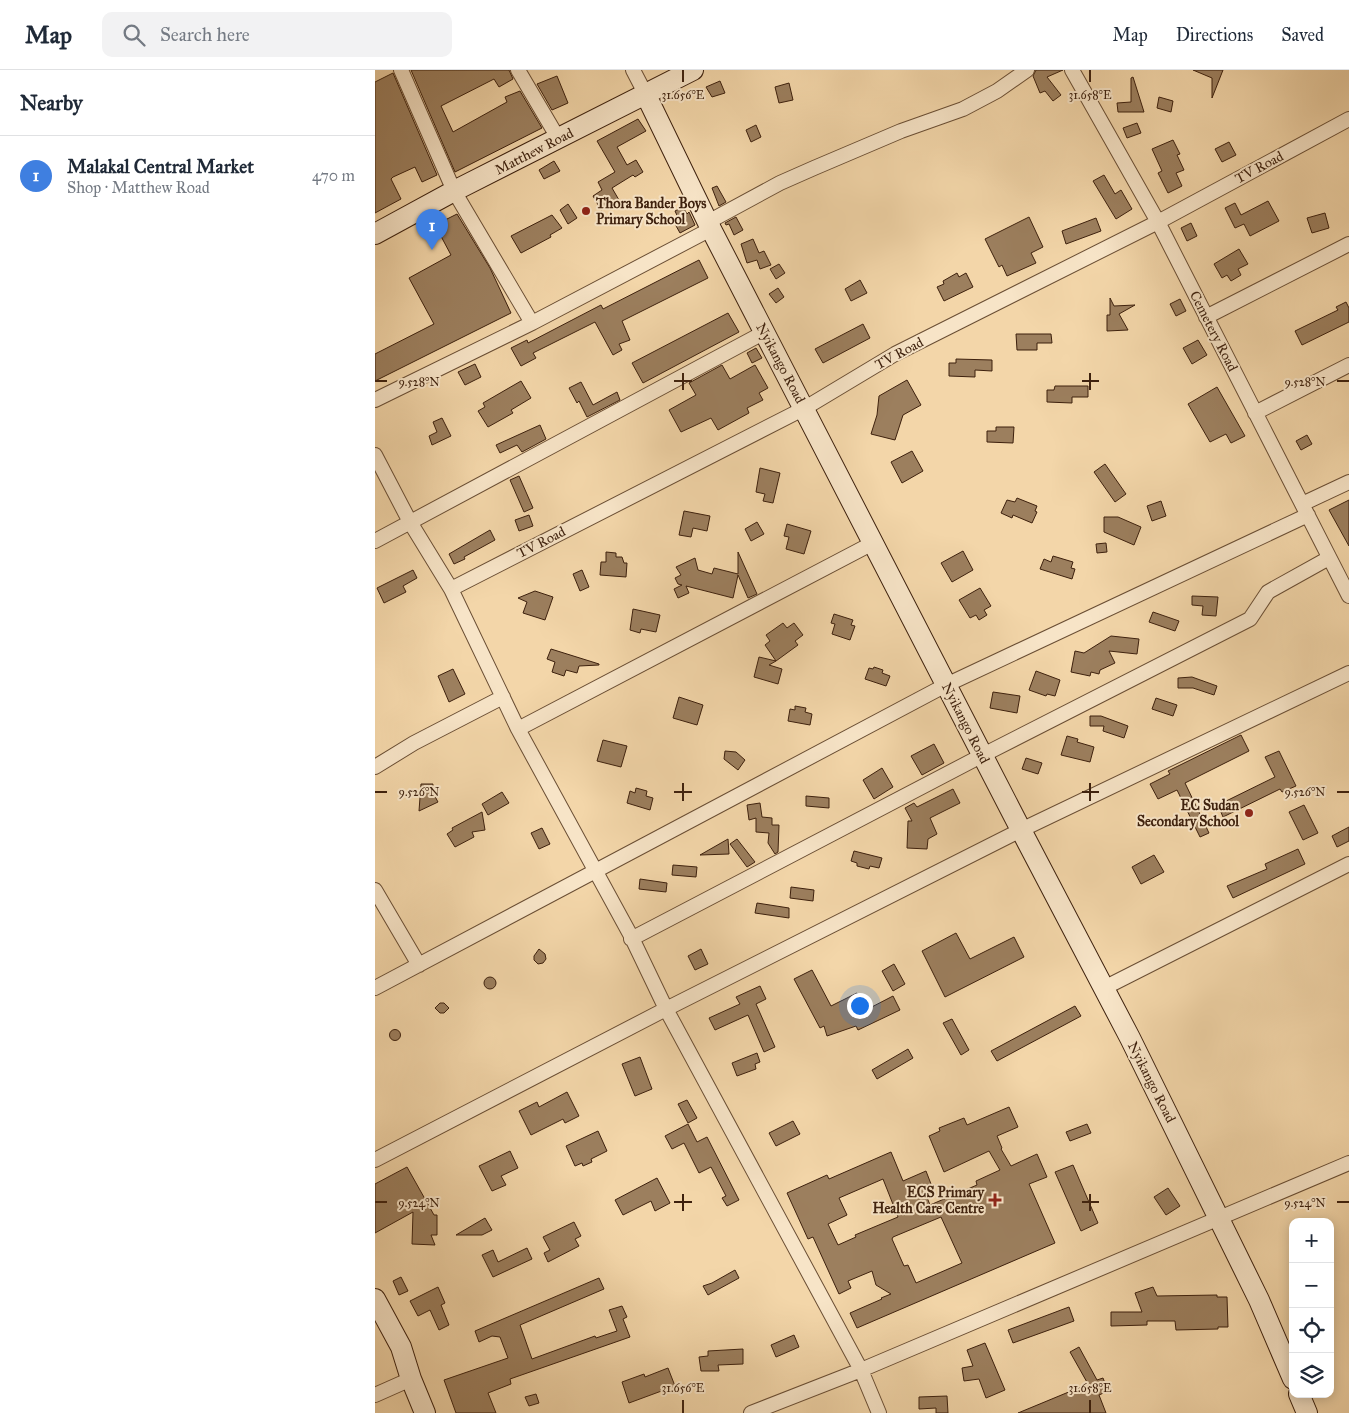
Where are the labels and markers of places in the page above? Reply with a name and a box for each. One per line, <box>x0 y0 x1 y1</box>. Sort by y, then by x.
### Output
place label: Thora Bander Boys Primary School <box>595 195 706 229</box>
marker: Thora Bander Boys Primary School <box>580 205 592 217</box>
pin: 1 <box>416 209 448 250</box>
place label: EC Sudan Secondary School <box>1137 797 1240 831</box>
marker: EC Sudan Secondary School <box>1243 807 1255 819</box>
place label: ECS Primary Health Care Centre <box>873 1184 985 1217</box>
marker: ECS Primary Health Care Centre <box>988 1193 1002 1207</box>

